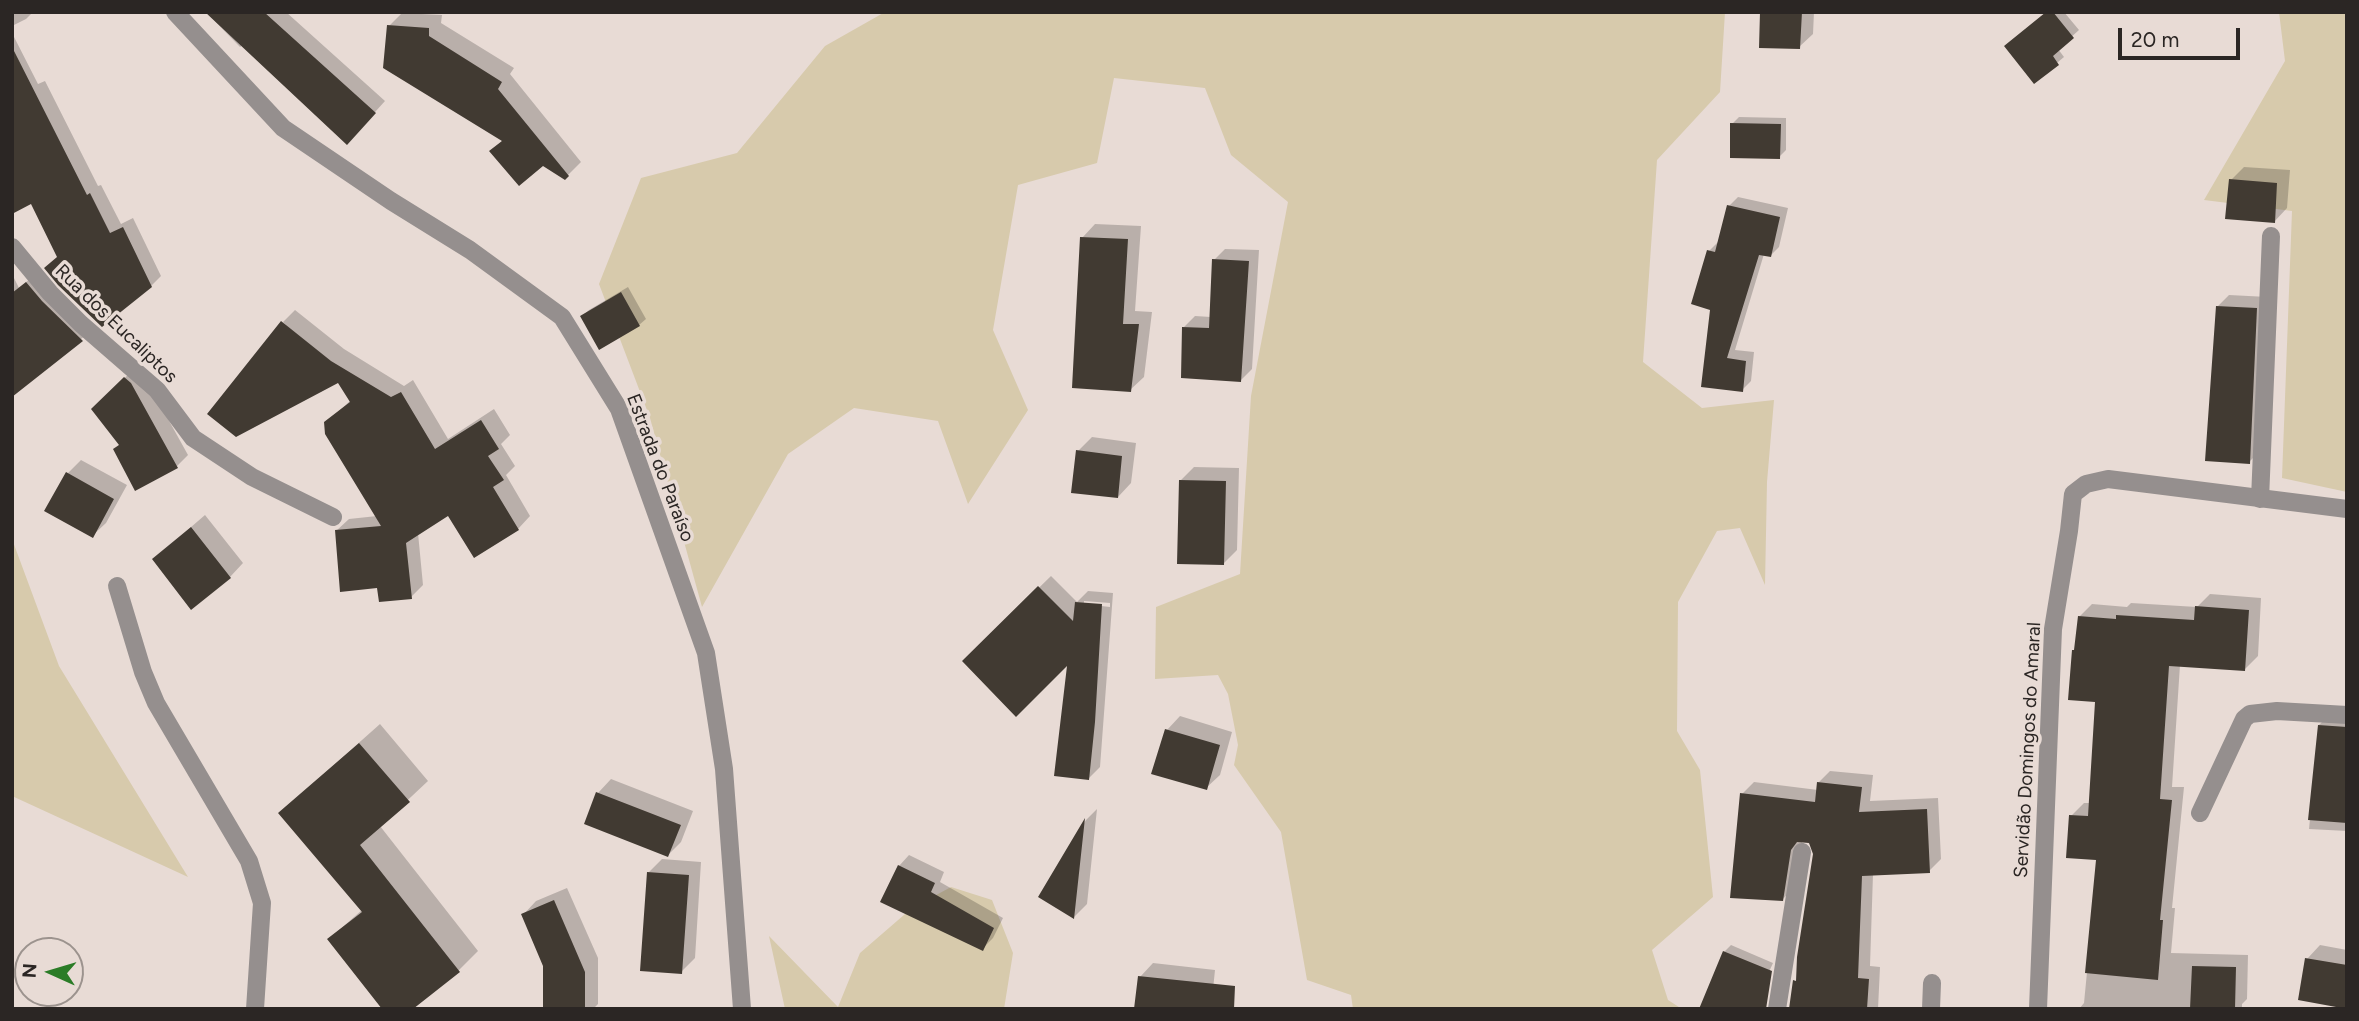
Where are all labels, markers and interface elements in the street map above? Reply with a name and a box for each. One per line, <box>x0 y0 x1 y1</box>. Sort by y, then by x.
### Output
scale bar <box>2121 14 2244 58</box>
text: 20 m <box>2131 27 2179 52</box>
street label: Rua dos Eucaliptos <box>50 260 182 388</box>
street label: Estrada do Paraíso <box>621 391 699 545</box>
street label: Servidão Domingos do Amaral <box>2010 622 2046 878</box>
north arrow <box>14 937 84 1007</box>
text: N <box>18 963 42 979</box>

